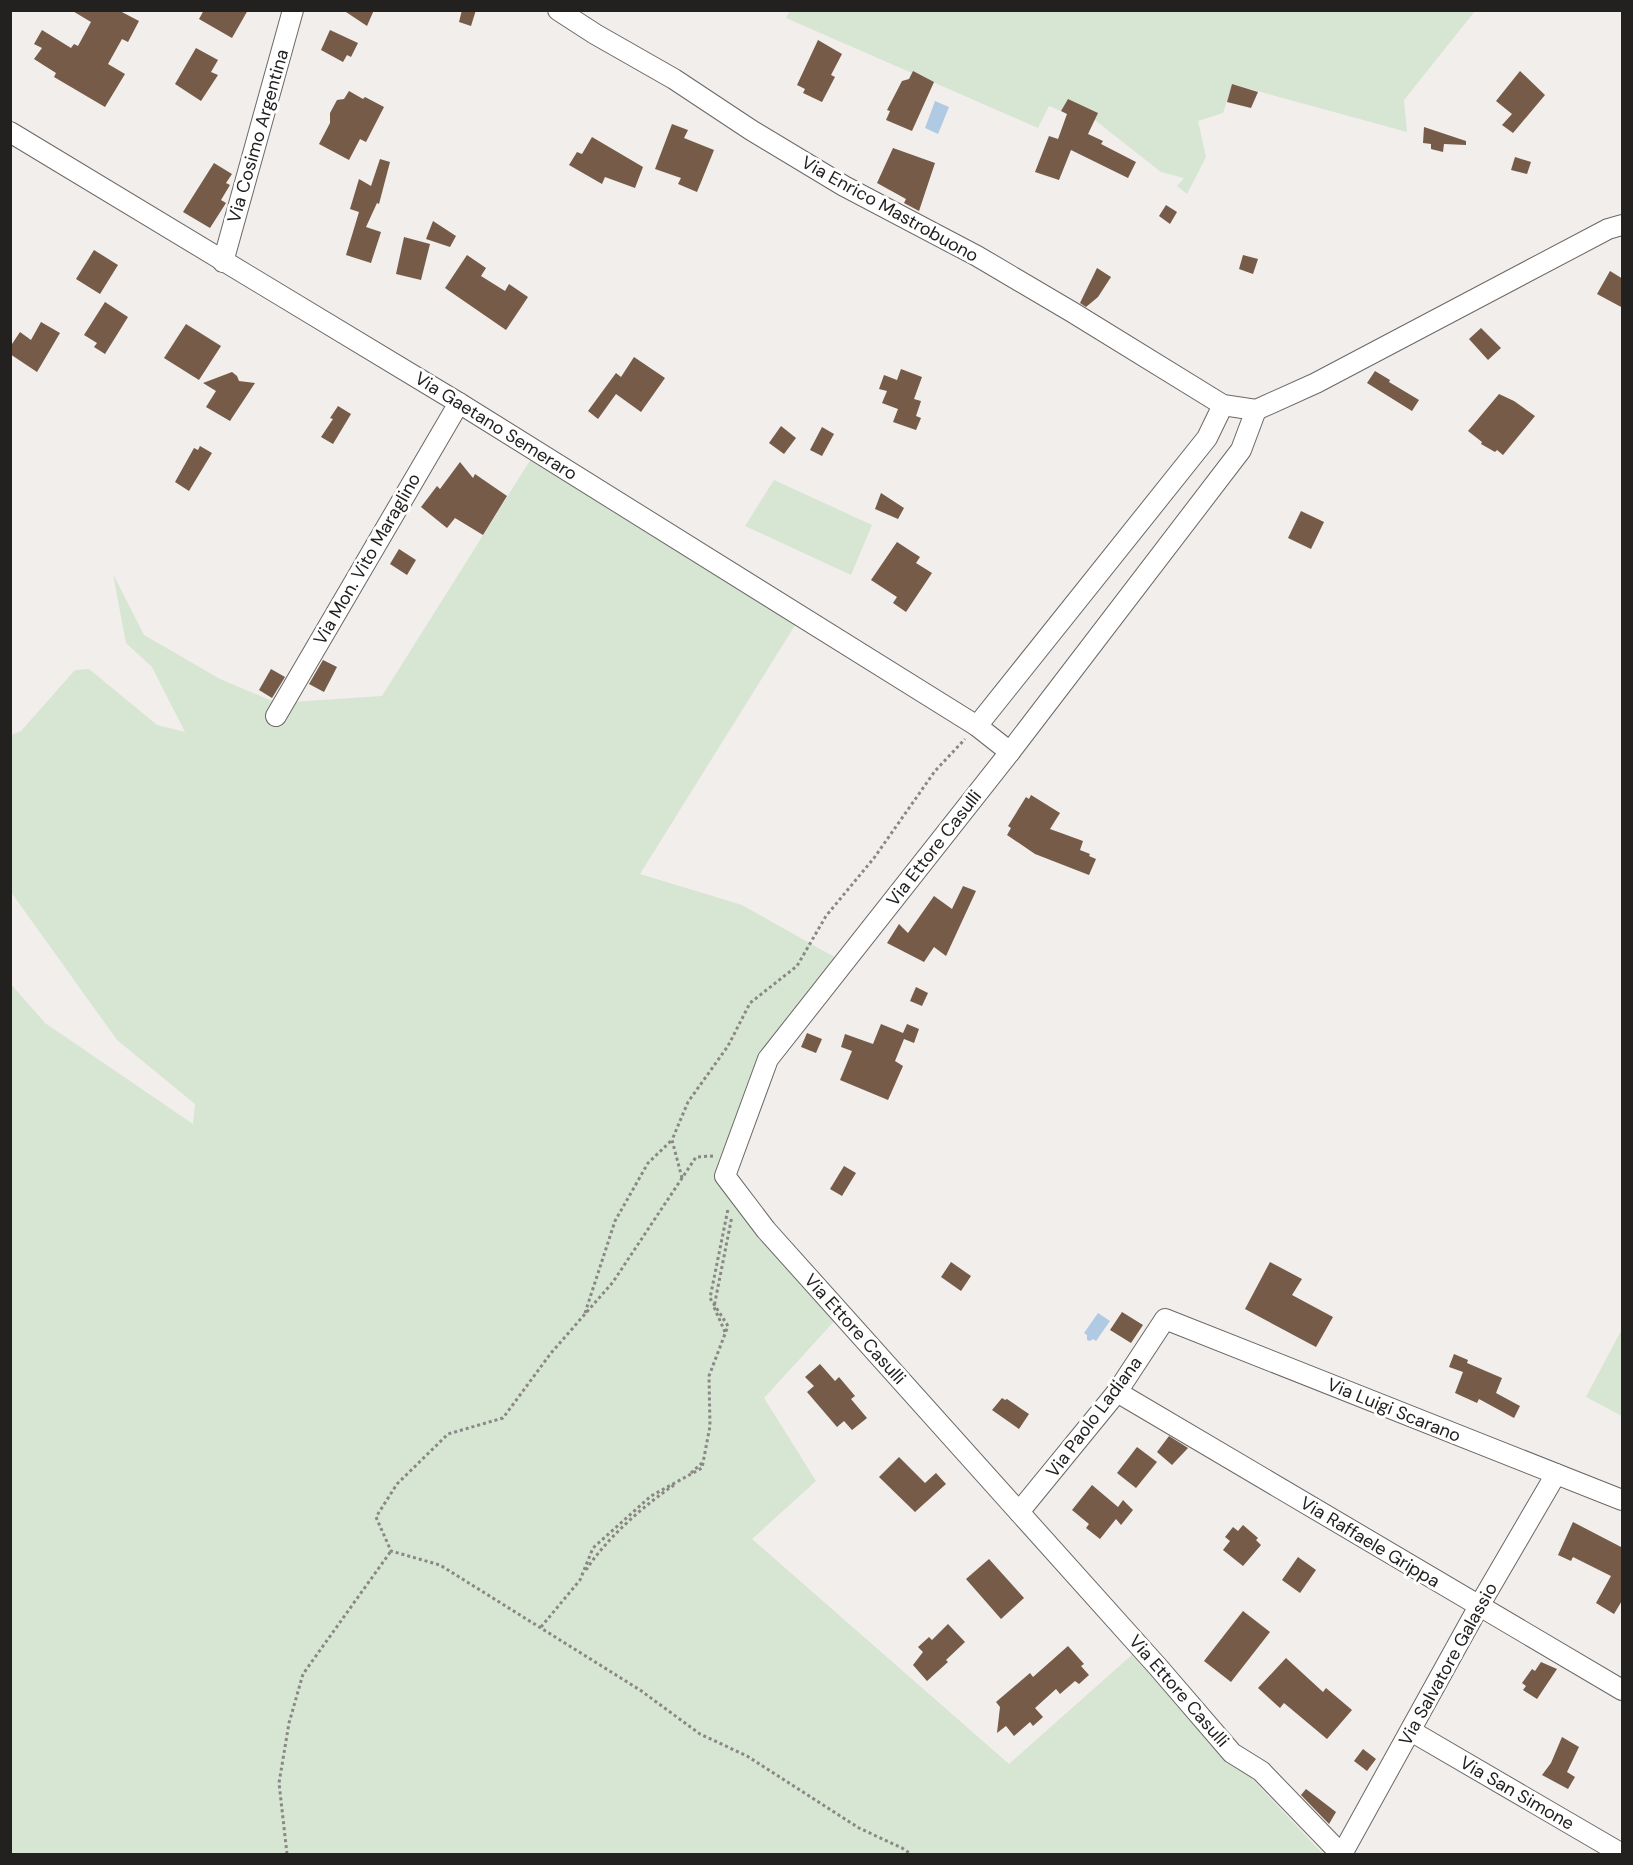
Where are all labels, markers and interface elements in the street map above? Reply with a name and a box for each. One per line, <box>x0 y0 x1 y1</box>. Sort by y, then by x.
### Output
street label: Via Cosimo Argentina <box>222 46 294 226</box>
street label: Via Enrico Mastrobuono <box>797 150 983 268</box>
street label: Via Gaetano Semeraro <box>410 366 582 486</box>
street label: Via Mon. Vito Maraglino <box>308 469 426 649</box>
street label: Via Ettore Casulli <box>881 785 987 911</box>
street label: Via Ettore Casulli <box>799 1268 911 1390</box>
street label: Via Paolo Ladiana <box>1041 1352 1147 1482</box>
street label: Via Luigi Scarano <box>1324 1372 1464 1448</box>
street label: Via Raffaele Grippa <box>1296 1491 1444 1593</box>
street label: Via Salvatore Galassio <box>1393 1578 1503 1750</box>
street label: Via Ettore Casulli <box>1124 1630 1234 1752</box>
street label: Via San Simone <box>1455 1751 1579 1835</box>

